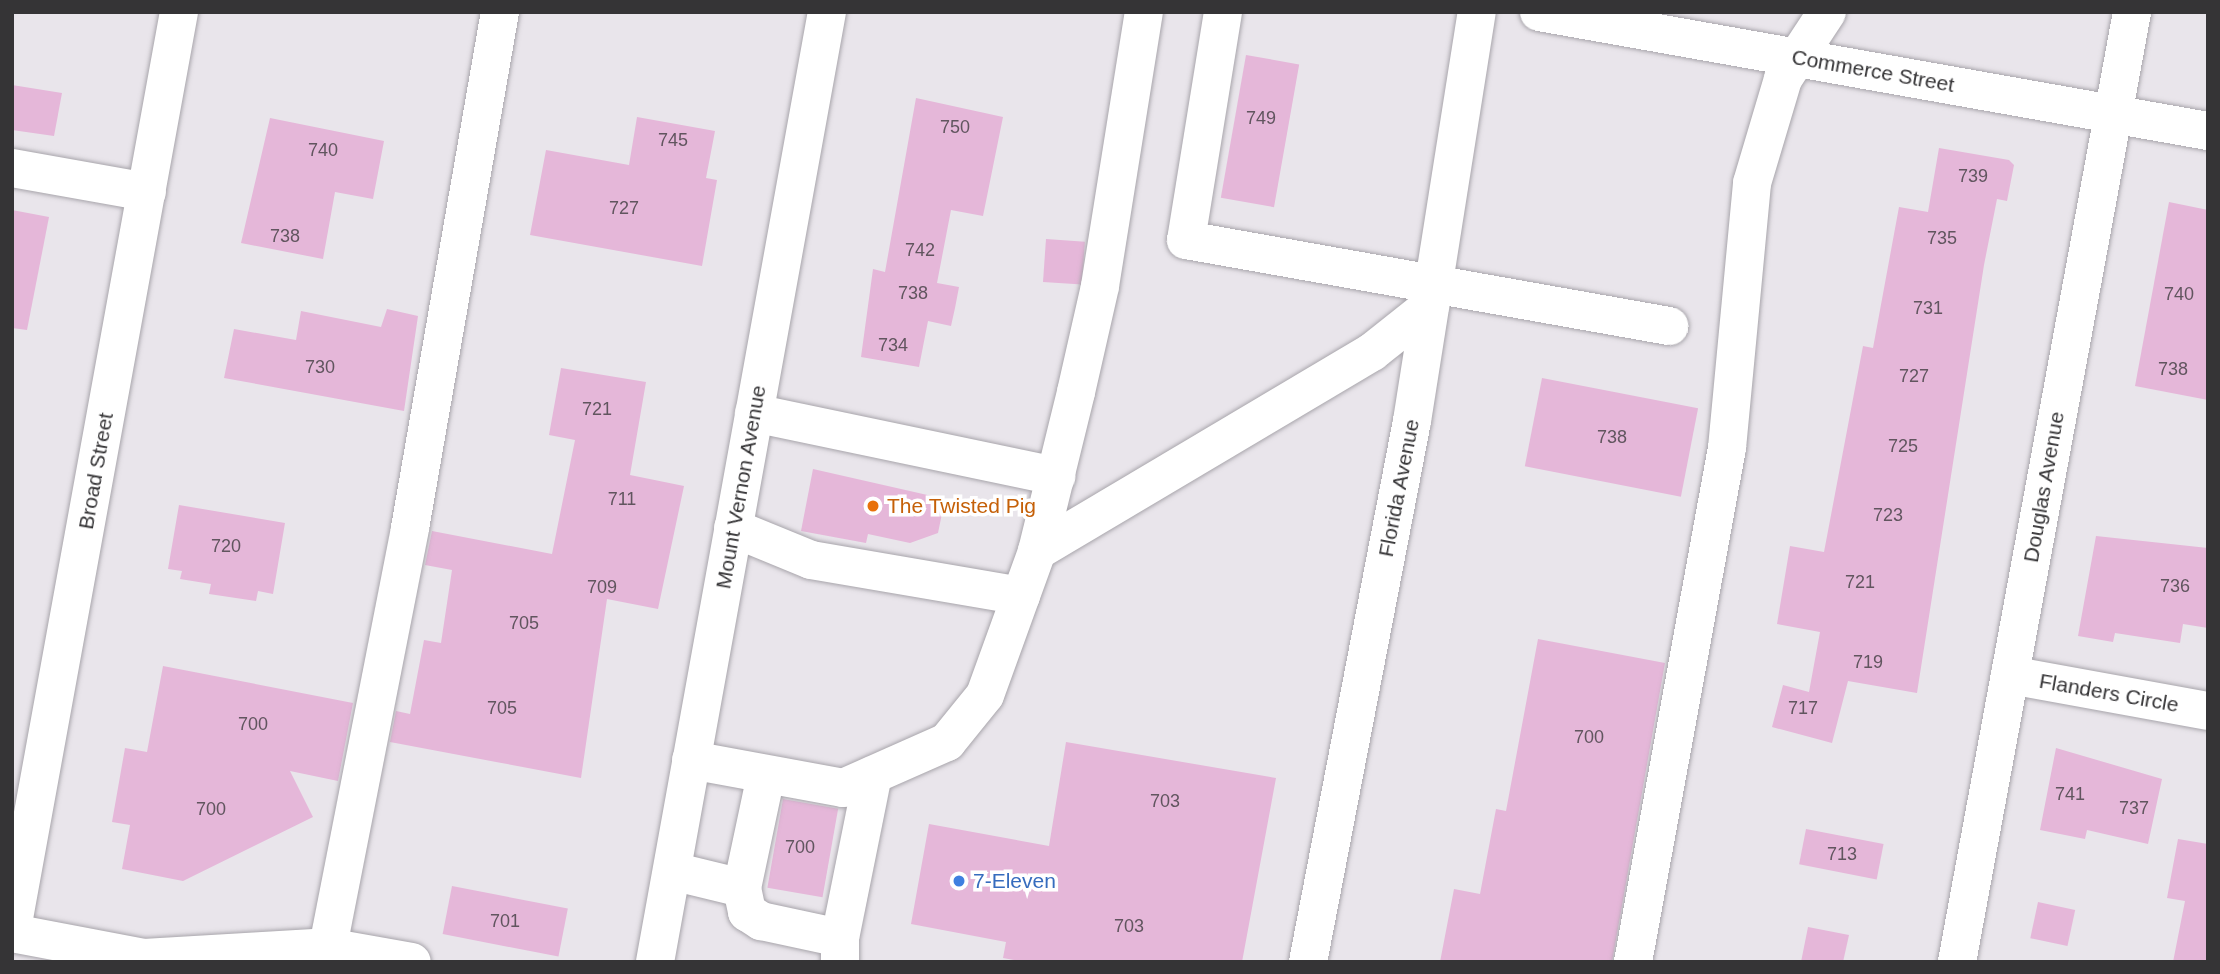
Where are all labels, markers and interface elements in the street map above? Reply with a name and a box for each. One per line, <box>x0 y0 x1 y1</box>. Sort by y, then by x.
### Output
street label: Commerce Street <box>1790 44 1956 98</box>
house number: 749 <box>1246 107 1276 129</box>
house number: 750 <box>940 116 970 138</box>
house number: 745 <box>658 129 688 151</box>
house number: 740 <box>308 139 338 161</box>
house number: 739 <box>1958 165 1988 187</box>
house number: 727 <box>609 197 639 219</box>
house number: 738 <box>270 225 300 247</box>
house number: 735 <box>1927 227 1957 249</box>
house number: 742 <box>905 239 935 261</box>
house number: 738 <box>898 282 928 304</box>
house number: 740 <box>2164 283 2194 305</box>
house number: 731 <box>1913 297 1943 319</box>
house number: 734 <box>878 334 908 356</box>
house number: 730 <box>305 356 335 378</box>
house number: 738 <box>2158 358 2188 380</box>
house number: 727 <box>1899 365 1929 387</box>
street label: Mount Vernon Avenue <box>711 383 771 591</box>
house number: 721 <box>582 398 612 420</box>
street label: Douglas Avenue <box>2018 409 2070 565</box>
street label: Broad Street <box>73 411 119 531</box>
street label: Florida Avenue <box>1373 416 1425 560</box>
house number: 738 <box>1597 426 1627 448</box>
house number: 725 <box>1888 435 1918 457</box>
house number: 711 <box>608 488 636 510</box>
place label: The Twisted Pig <box>887 493 1036 519</box>
marker: The Twisted Pig <box>865 498 881 514</box>
house number: 723 <box>1873 504 1903 526</box>
house number: 720 <box>211 535 241 557</box>
house number: 721 <box>1845 571 1875 593</box>
house number: 736 <box>2160 575 2190 597</box>
house number: 709 <box>587 576 617 598</box>
house number: 705 <box>509 612 539 634</box>
house number: 719 <box>1853 651 1883 673</box>
street label: Flanders Circle <box>2037 668 2181 718</box>
house number: 705 <box>487 697 517 719</box>
house number: 717 <box>1788 697 1818 719</box>
house number: 700 <box>238 713 268 735</box>
house number: 700 <box>1574 726 1604 748</box>
house number: 741 <box>2055 783 2085 805</box>
house number: 703 <box>1150 790 1180 812</box>
house number: 737 <box>2119 797 2149 819</box>
house number: 700 <box>196 798 226 820</box>
house number: 700 <box>785 836 815 858</box>
house number: 713 <box>1827 843 1857 865</box>
place label: 7-Eleven <box>973 868 1056 894</box>
marker: 7-Eleven <box>951 873 967 889</box>
house number: 701 <box>490 910 520 932</box>
house number: 703 <box>1114 915 1144 937</box>

